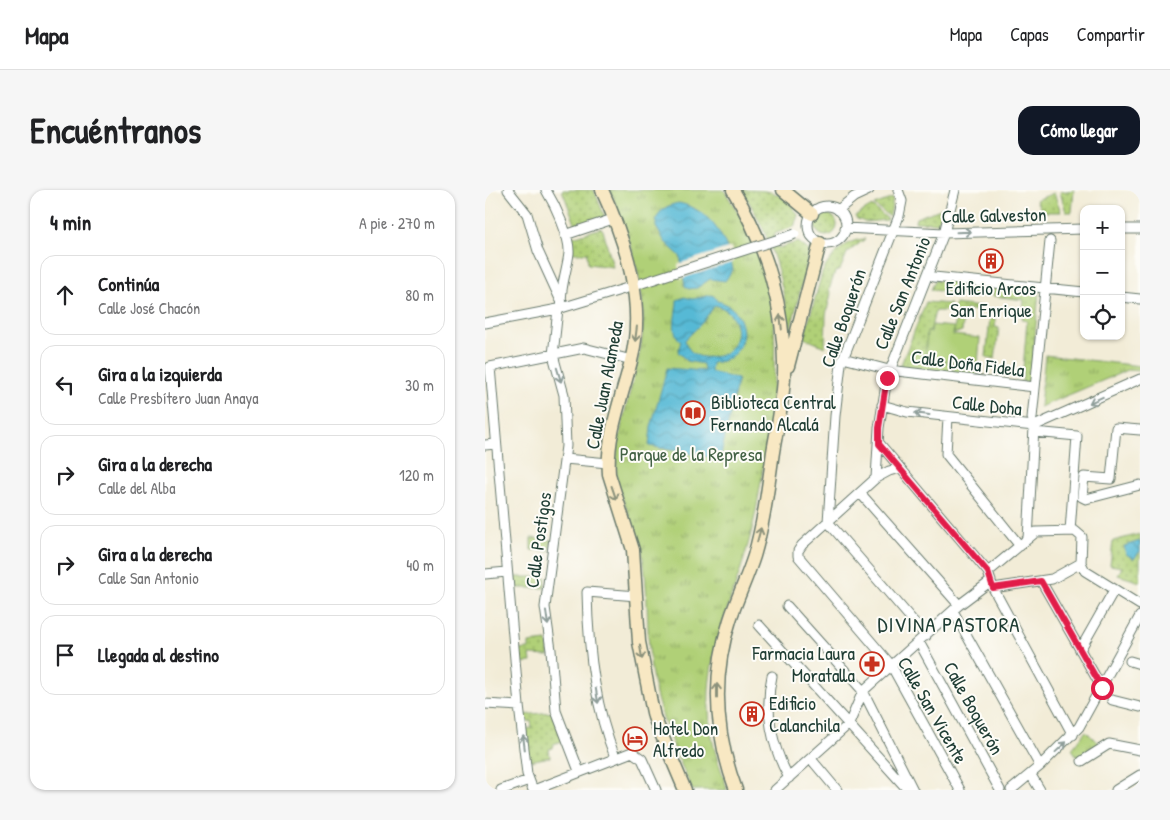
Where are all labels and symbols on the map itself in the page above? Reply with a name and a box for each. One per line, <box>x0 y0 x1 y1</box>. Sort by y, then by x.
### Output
street label: Calle Galveston <box>941 201 1047 229</box>
one-way arrow <box>955 228 971 237</box>
street label: Calle San Antonio <box>868 232 937 353</box>
building icon: Edificio Arcos San Enrique <box>978 248 1004 274</box>
street label: Calle Boquerón <box>814 265 872 371</box>
place label: Edificio Arcos San Enrique <box>946 275 1036 323</box>
one-way arrow <box>776 315 786 331</box>
street label: Calle Juan Alameda <box>579 318 629 451</box>
one-way arrow <box>631 326 641 342</box>
street label: Calle Doña Fidela <box>910 343 1027 383</box>
one-way arrow <box>554 366 564 382</box>
route end <box>876 367 899 390</box>
street label: Calle Doha <box>951 388 1024 422</box>
place label: Biblioteca Central Fernando Alcalá <box>710 389 837 437</box>
one-way arrow <box>1089 395 1104 405</box>
library icon: Biblioteca Central Fernando Alcalá <box>680 400 706 426</box>
one-way arrow <box>914 409 930 419</box>
park label: Parque de la Represa <box>620 441 763 467</box>
one-way arrow <box>610 485 619 500</box>
street label: Calle Postigos <box>518 491 558 589</box>
one-way arrow <box>755 528 764 544</box>
one-way arrow <box>542 610 552 626</box>
district label: DIVINA PASTORA <box>877 610 1021 639</box>
place label: Farmacia Laura Moratalla <box>751 640 856 688</box>
one-way arrow <box>636 643 646 659</box>
pharmacy icon: Farmacia Laura Moratalla <box>859 651 885 677</box>
street label: Calle San Vicente <box>892 652 974 769</box>
street label: Calle Boquerón <box>938 657 1010 759</box>
route start <box>1091 677 1114 700</box>
one-way arrow <box>712 684 722 700</box>
one-way arrow <box>593 687 603 703</box>
place label: Edificio Calanchila <box>769 690 841 738</box>
building icon: Edificio Calanchila <box>739 701 765 727</box>
place label: Hotel Don Alfredo <box>653 715 718 763</box>
hotel icon: Hotel Don Alfredo <box>622 726 648 752</box>
one-way arrow <box>519 735 529 751</box>
one-way arrow <box>1055 741 1067 753</box>

